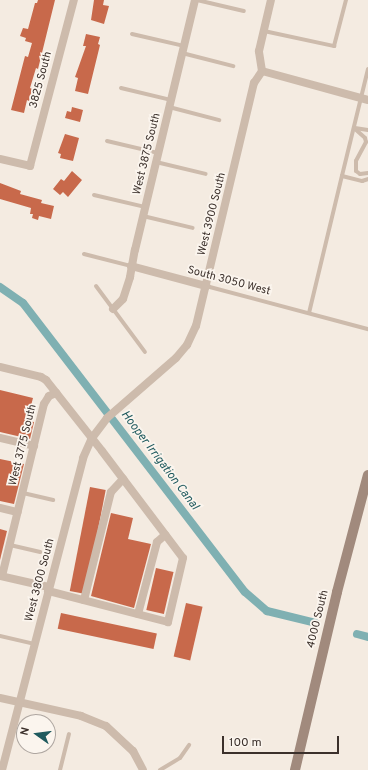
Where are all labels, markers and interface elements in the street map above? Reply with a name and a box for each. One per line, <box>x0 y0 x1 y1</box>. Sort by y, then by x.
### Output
street label: 3825 South <box>27 50 55 110</box>
street label: West 3875 South <box>130 112 164 196</box>
street label: West 3900 South <box>195 171 229 257</box>
street label: South 3050 West <box>186 264 272 298</box>
street label: West 3775 South <box>7 403 39 487</box>
water label: Hooper Irrigation Canal <box>117 409 201 513</box>
street label: West 3800 South <box>23 537 57 623</box>
street label: 4000 South <box>304 589 332 649</box>
north arrow <box>16 714 56 754</box>
text: N <box>18 726 33 737</box>
scale bar <box>224 728 341 754</box>
text: 100 m <box>229 735 262 751</box>

